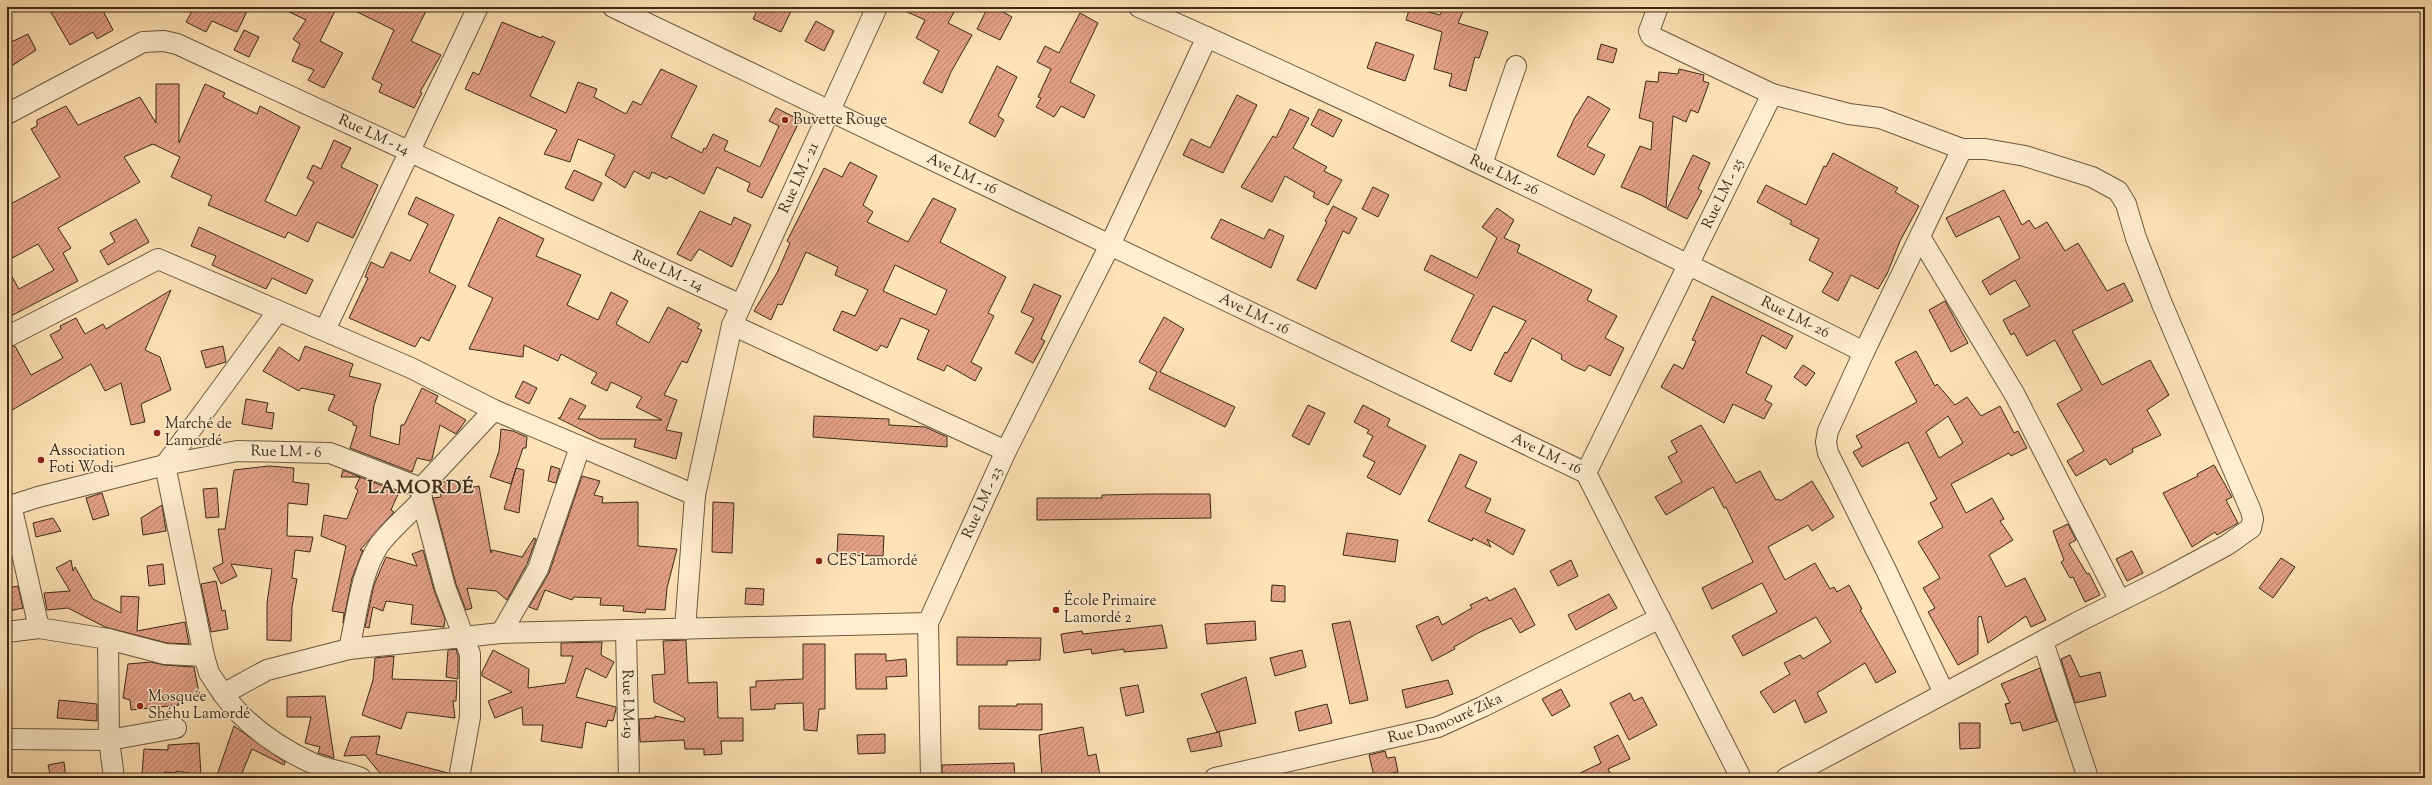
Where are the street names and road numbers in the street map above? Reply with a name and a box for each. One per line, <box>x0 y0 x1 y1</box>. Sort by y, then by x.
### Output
street label: Rue LM - 14 <box>335 109 413 161</box>
street label: Rue LM - 21 <box>774 139 824 217</box>
street label: Ave LM - 16 <box>923 148 1001 200</box>
street label: Rue LM- 26 <box>1466 150 1542 201</box>
street label: Rue LM - 25 <box>1697 155 1749 232</box>
street label: Rue LM - 14 <box>629 246 707 297</box>
street label: Ave LM - 16 <box>1215 288 1293 340</box>
street label: Rue LM- 26 <box>1757 292 1833 344</box>
street label: Ave LM - 16 <box>1508 428 1585 480</box>
street label: Rue LM - 6 <box>250 441 322 463</box>
street label: Rue LM - 23 <box>957 464 1008 542</box>
street label: Rue LM-19 <box>616 669 639 739</box>
street label: Rue Damouré Zika <box>1386 688 1506 749</box>

